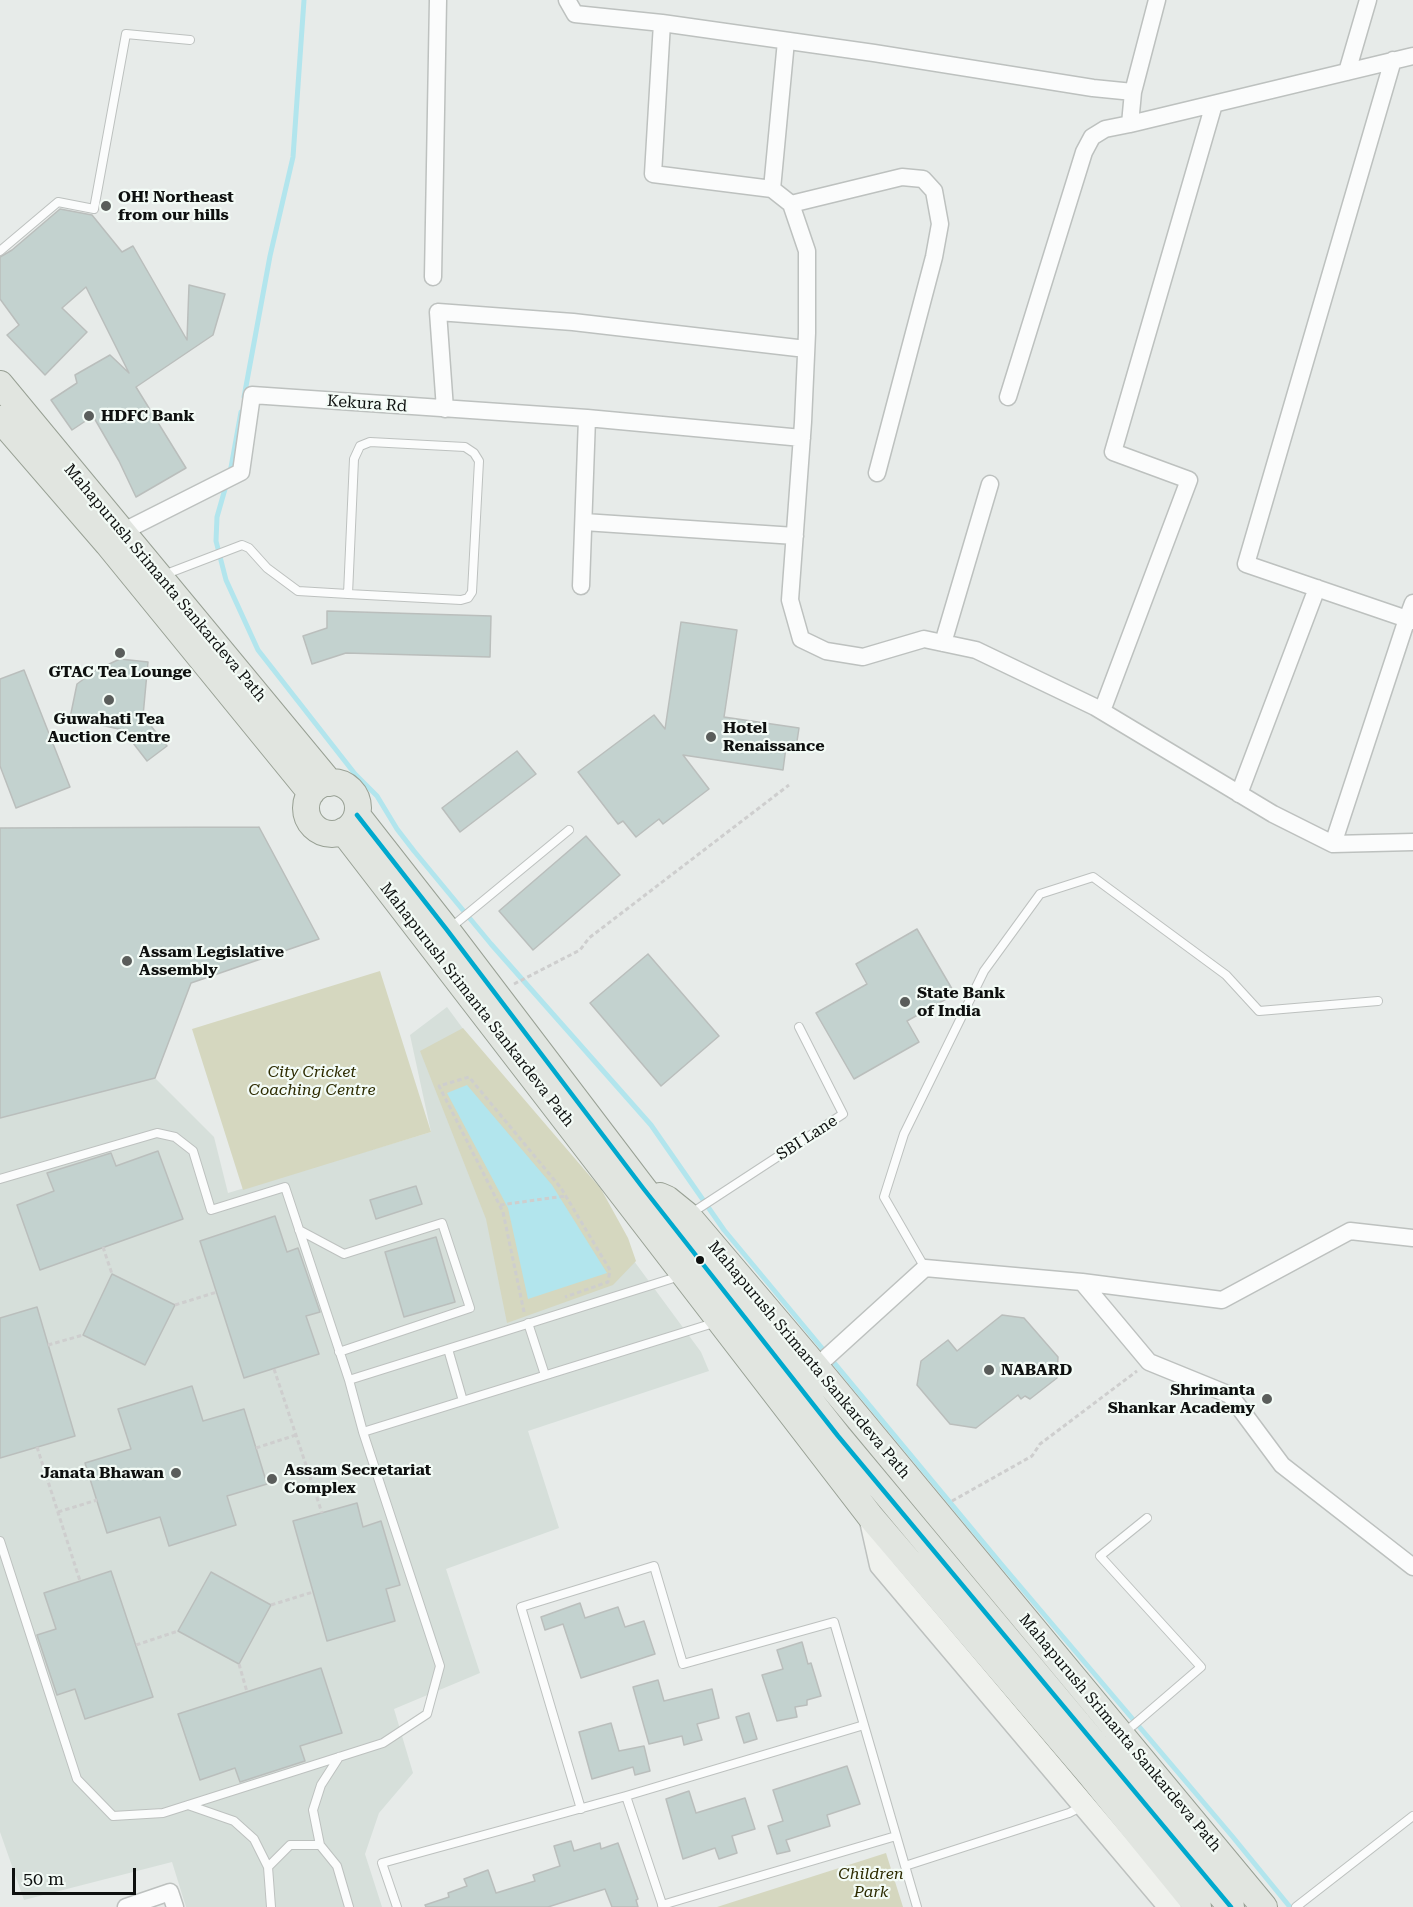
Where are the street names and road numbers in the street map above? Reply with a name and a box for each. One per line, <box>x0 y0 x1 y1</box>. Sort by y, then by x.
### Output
street label: Kekura Rd <box>326 392 408 416</box>
street label: Mahapurush Srimanta Sankardeva Path <box>60 460 270 706</box>
street label: Mahapurush Srimanta Sankardeva Path <box>376 879 578 1131</box>
street label: SBI Lane <box>773 1111 841 1165</box>
street label: Mahapurush Srimanta Sankardeva Path <box>704 1237 914 1483</box>
street label: Mahapurush Srimanta Sankardeva Path <box>1015 1610 1225 1856</box>

